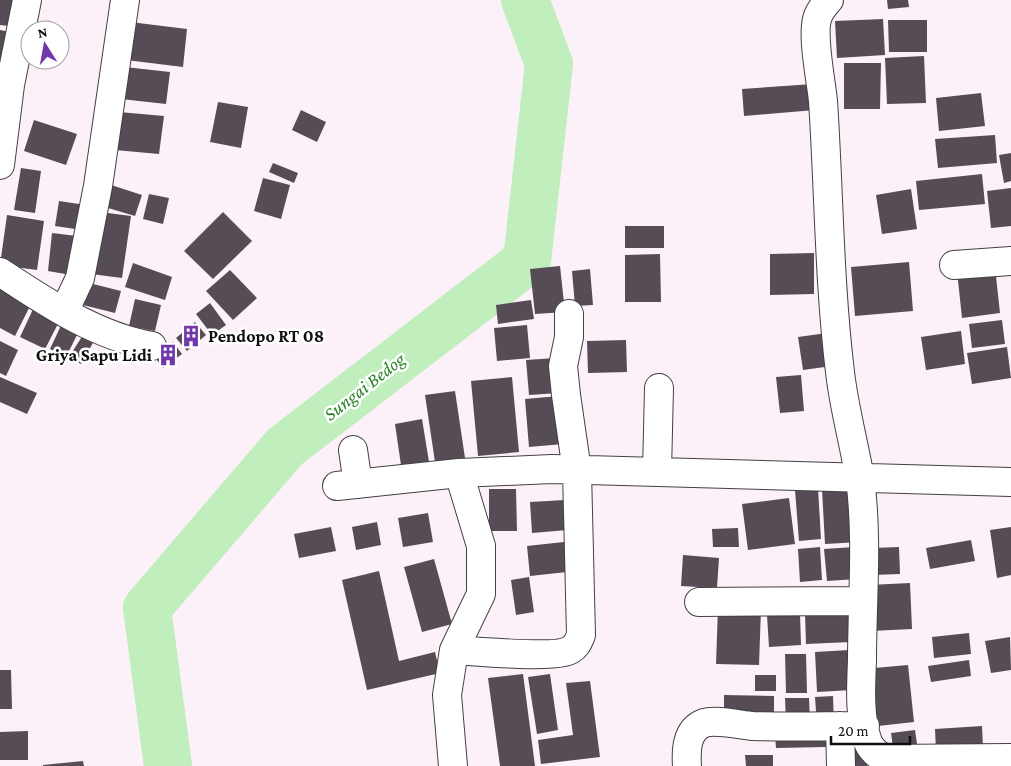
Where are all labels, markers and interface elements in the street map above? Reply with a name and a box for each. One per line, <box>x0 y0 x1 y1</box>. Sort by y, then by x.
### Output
north arrow <box>20 20 70 70</box>
text: N <box>36 23 49 41</box>
building icon: Pendopo RT 08 <box>178 323 204 349</box>
place label: Pendopo RT 08 <box>208 326 324 346</box>
building icon: Griya Sapu Lidi <box>155 342 181 368</box>
place label: Griya Sapu Lidi <box>36 345 153 365</box>
water label: Sungai Bedog <box>320 348 409 425</box>
scale bar <box>831 714 910 746</box>
text: 20 m <box>838 723 869 739</box>

